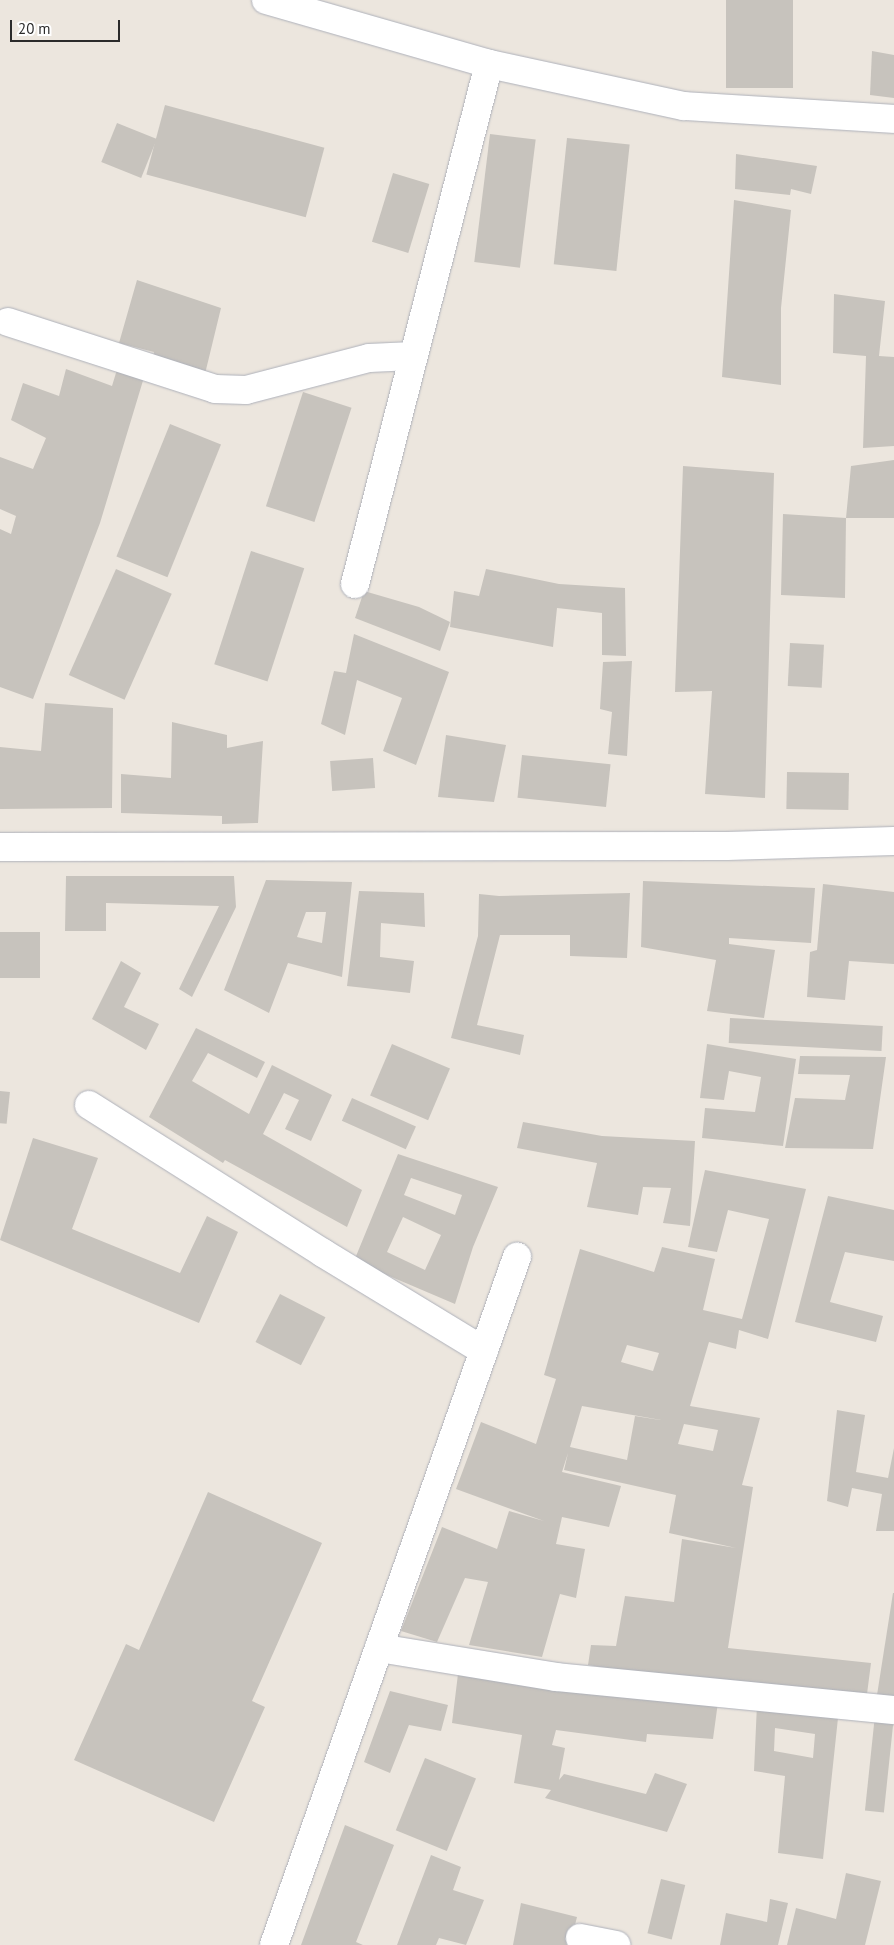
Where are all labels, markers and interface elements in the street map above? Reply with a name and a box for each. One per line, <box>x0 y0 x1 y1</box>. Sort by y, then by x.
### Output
scale bar <box>12 10 122 42</box>
text: 20 m <box>18 19 51 38</box>

